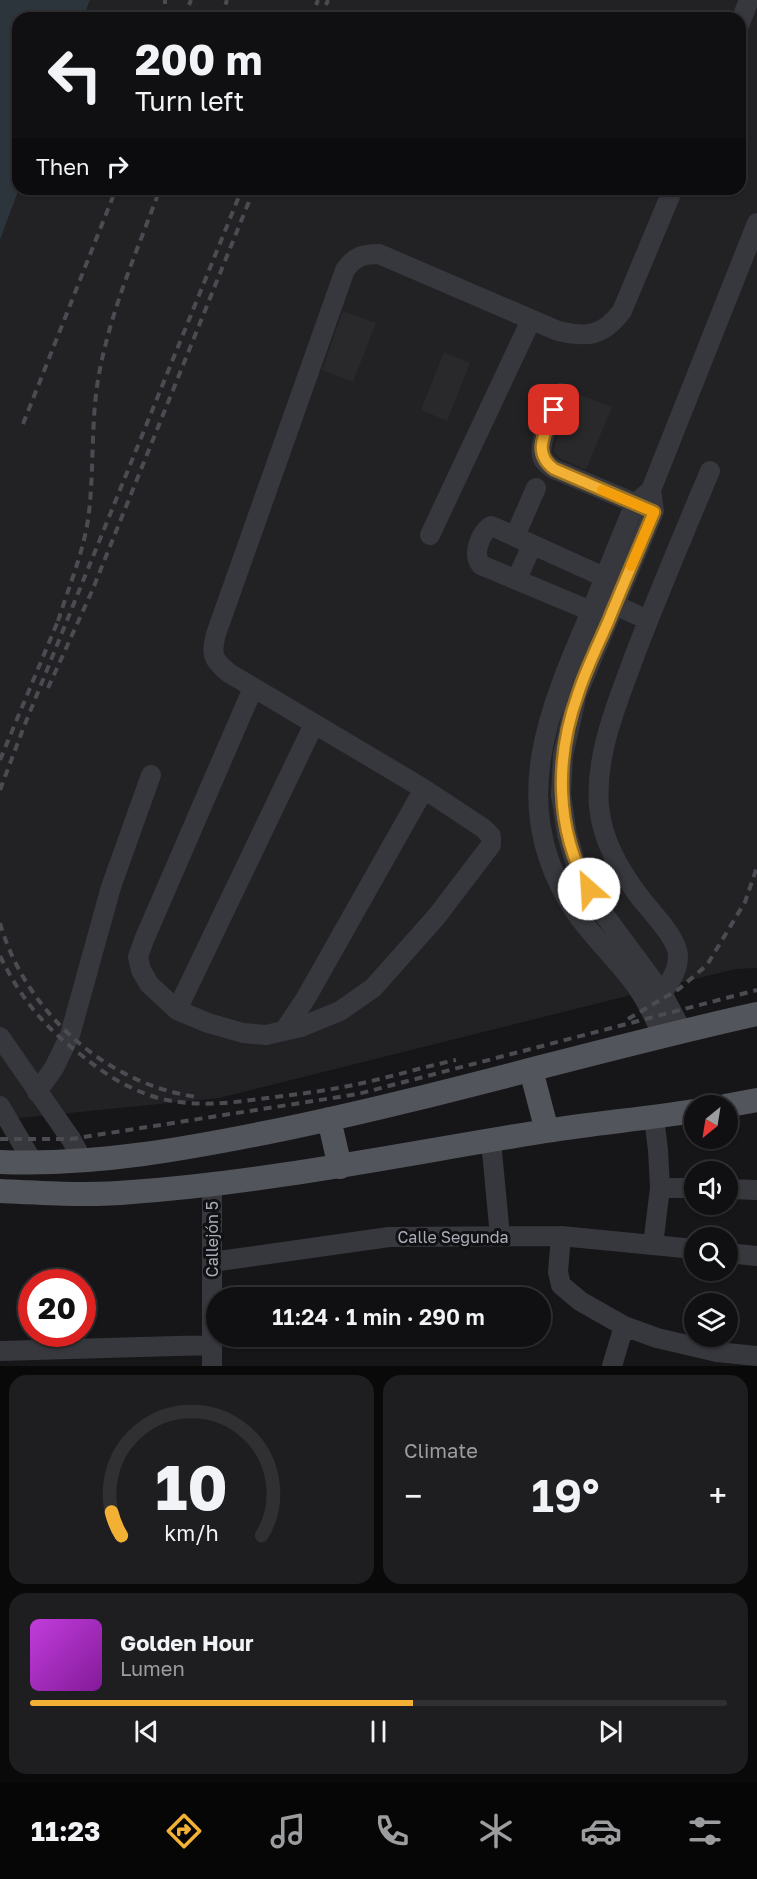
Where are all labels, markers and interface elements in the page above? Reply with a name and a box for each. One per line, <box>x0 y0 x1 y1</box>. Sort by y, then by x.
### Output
text: 200 m <box>135 34 262 84</box>
icon: left <box>36 36 114 114</box>
text: Turn left <box>135 85 244 117</box>
icon: right <box>101 150 134 183</box>
text: Then <box>36 153 89 180</box>
pin <box>528 384 579 435</box>
icon: arrive <box>537 393 570 426</box>
position arrow <box>557 857 621 921</box>
north arrow <box>684 1095 738 1149</box>
map controls <box>684 1095 738 1347</box>
button: sound <box>684 1161 738 1215</box>
street label: Callejón 5 <box>202 1201 222 1277</box>
street label: Calle Segunda <box>397 1227 509 1247</box>
button: search <box>684 1227 738 1281</box>
speed limit sign: 20 <box>18 1269 96 1347</box>
button: layers <box>684 1293 738 1347</box>
text: 11:24 · 1 min · 290 m <box>272 1303 485 1330</box>
text: Climate <box>404 1438 478 1462</box>
text: 10 <box>155 1449 228 1524</box>
text: 19° <box>531 1468 600 1522</box>
text: − <box>404 1476 422 1515</box>
text: + <box>709 1476 727 1515</box>
text: km/h <box>164 1521 219 1547</box>
text: Golden Hour <box>120 1629 254 1656</box>
text: Lumen <box>120 1656 185 1680</box>
icon: previous <box>130 1715 163 1748</box>
icon: pause <box>362 1715 395 1748</box>
icon: next <box>594 1715 627 1748</box>
icon: directions <box>163 1810 205 1852</box>
icon: music <box>267 1810 309 1852</box>
icon: phone <box>371 1810 413 1852</box>
icon: climate <box>475 1810 517 1852</box>
icon: car <box>580 1810 622 1852</box>
icon: filters <box>684 1810 726 1852</box>
text: 11:23 <box>31 1815 101 1847</box>

